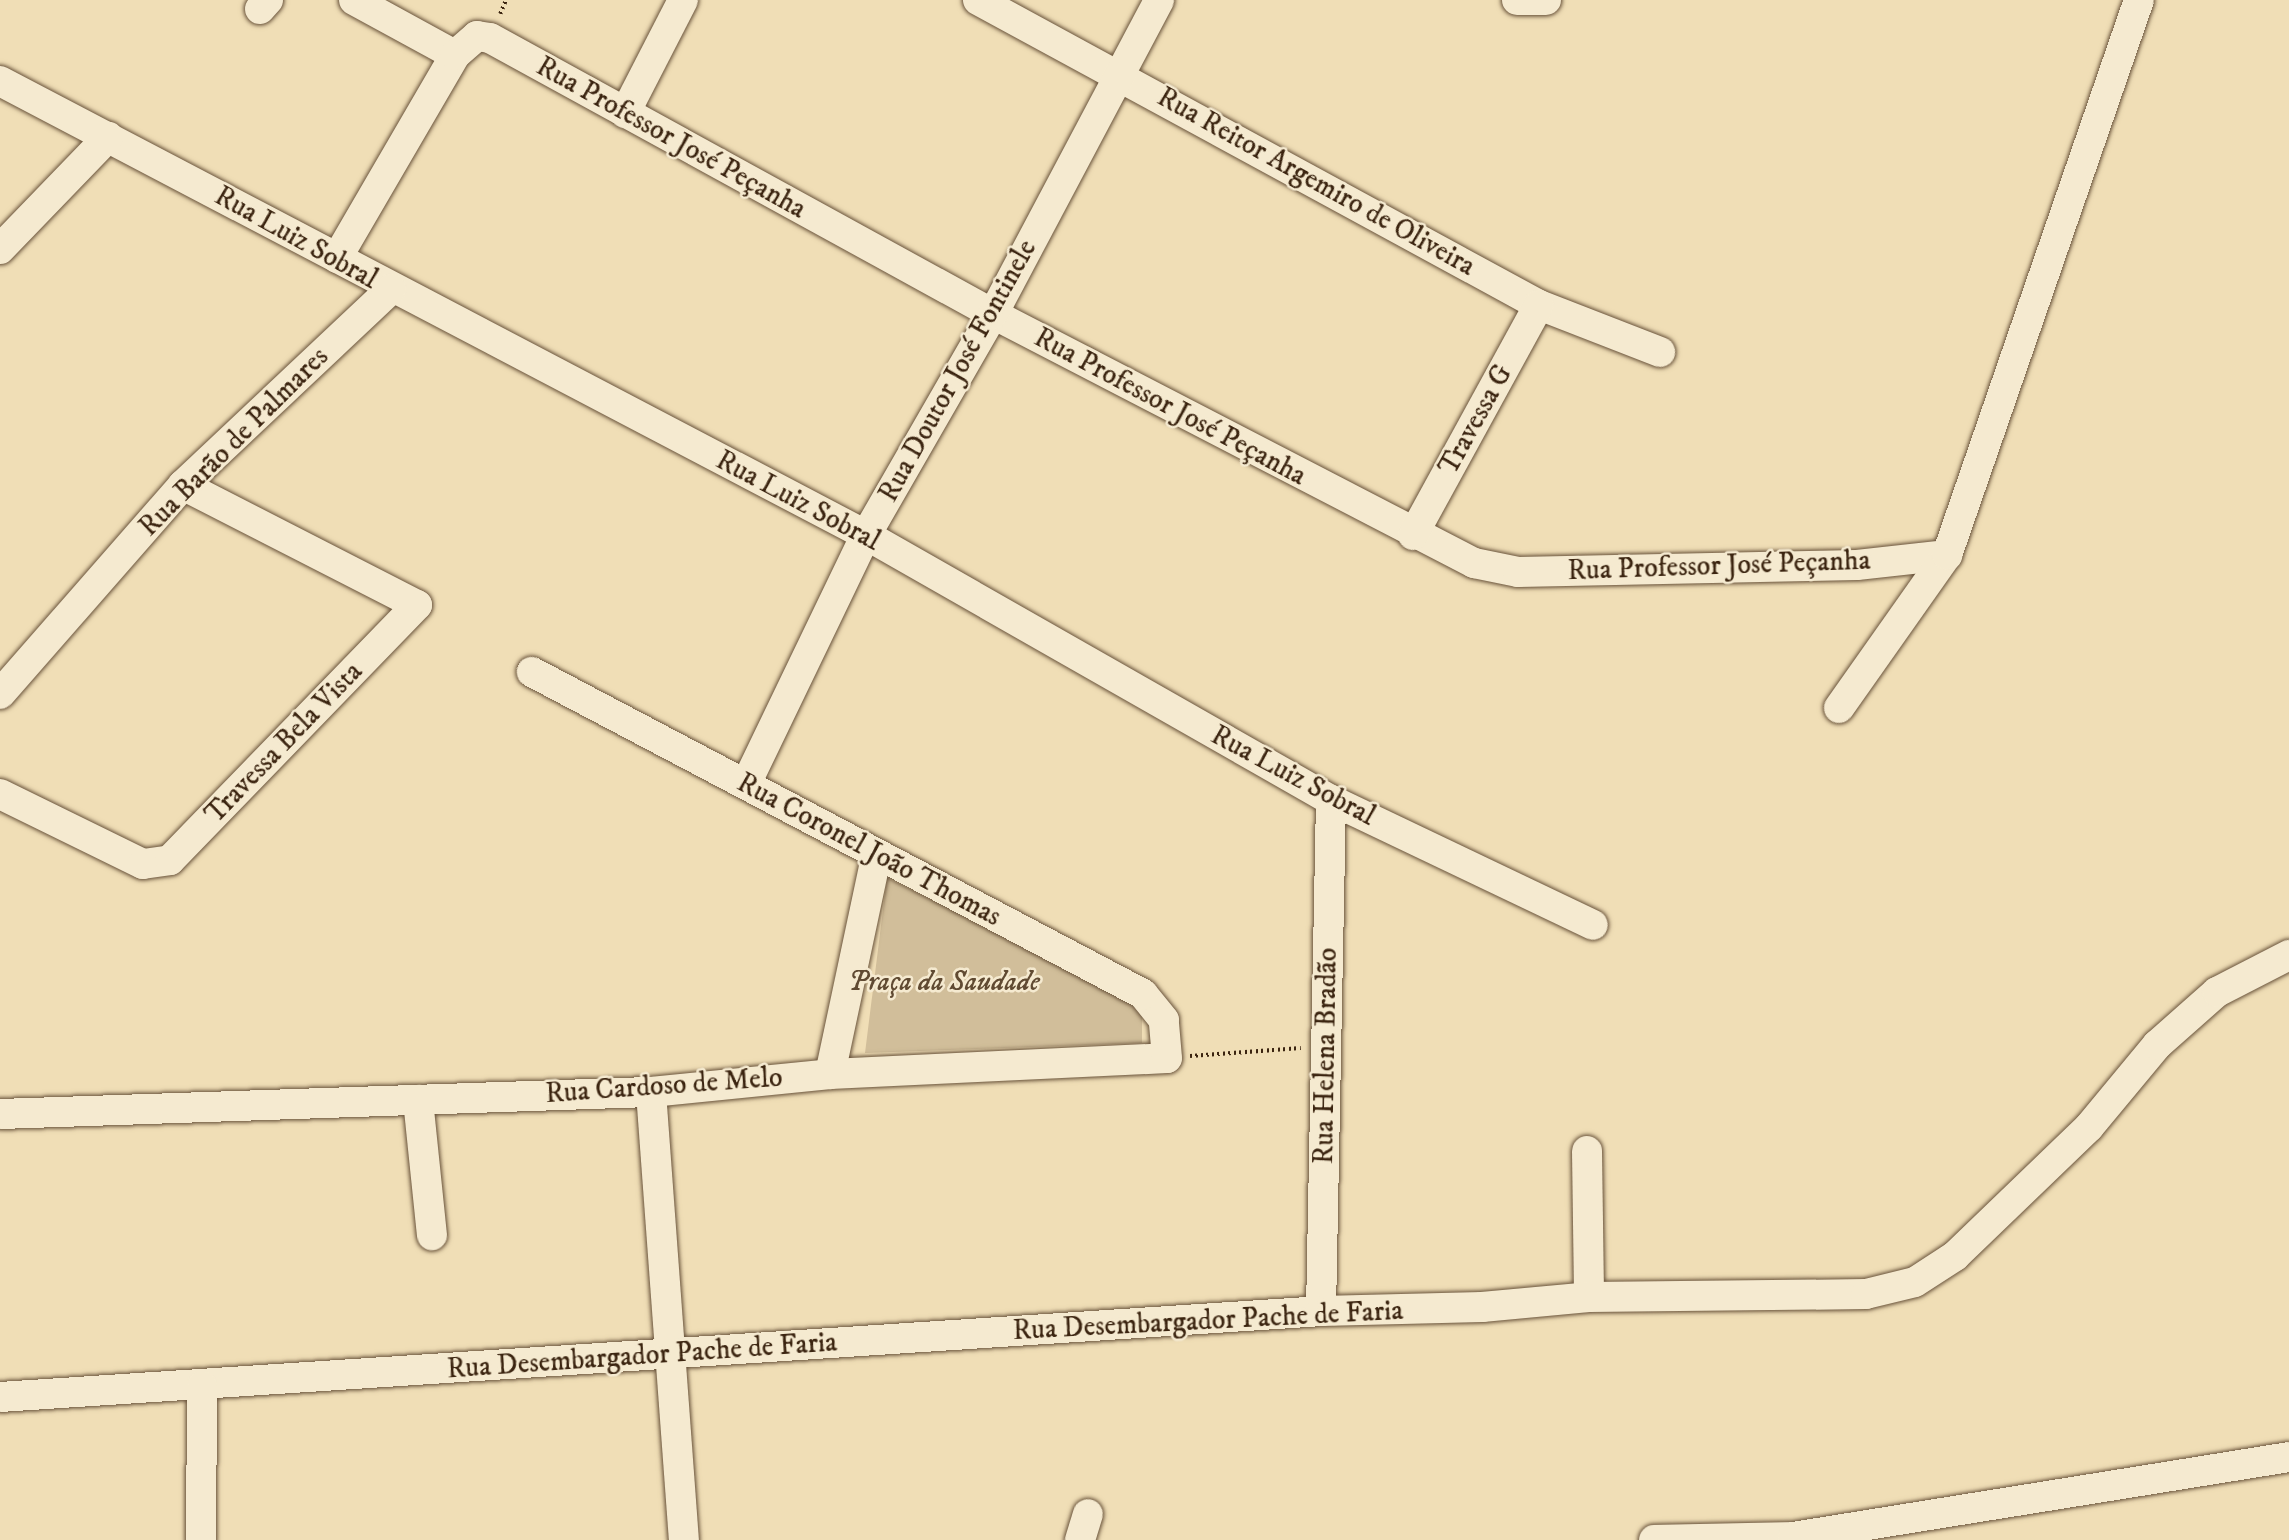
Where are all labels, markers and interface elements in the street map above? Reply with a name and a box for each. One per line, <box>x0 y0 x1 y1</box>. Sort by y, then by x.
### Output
street label: Rua Professor José Peçanha <box>530 50 812 226</box>
street label: Rua Reitor Argemiro de Oliveira <box>1151 81 1481 283</box>
street label: Rua Luiz Sobral <box>209 179 383 297</box>
street label: Rua Doutor José Fontinele <box>872 234 1044 508</box>
street label: Rua Professor José Peçanha <box>1028 321 1312 493</box>
street label: Rua Barão de Palmares <box>132 340 336 544</box>
street label: Travessa G <box>1432 359 1520 481</box>
street label: Rua Luiz Sobral <box>710 444 886 558</box>
street label: Rua Professor José Peçanha <box>1567 544 1871 588</box>
street label: Travessa Bela Vista <box>198 655 370 831</box>
street label: Rua Luiz Sobral <box>1205 719 1381 833</box>
street label: Rua Coronel João Thomas <box>731 766 1007 934</box>
street label: Rua Helena Bradão <box>1307 947 1345 1165</box>
park label: Praça da Saudade <box>848 965 1040 999</box>
street label: Rua Cardoso de Melo <box>544 1061 784 1111</box>
street label: Rua Desembargador Pache de Faria <box>1012 1294 1404 1348</box>
street label: Rua Desembargador Pache de Faria <box>446 1326 838 1386</box>

